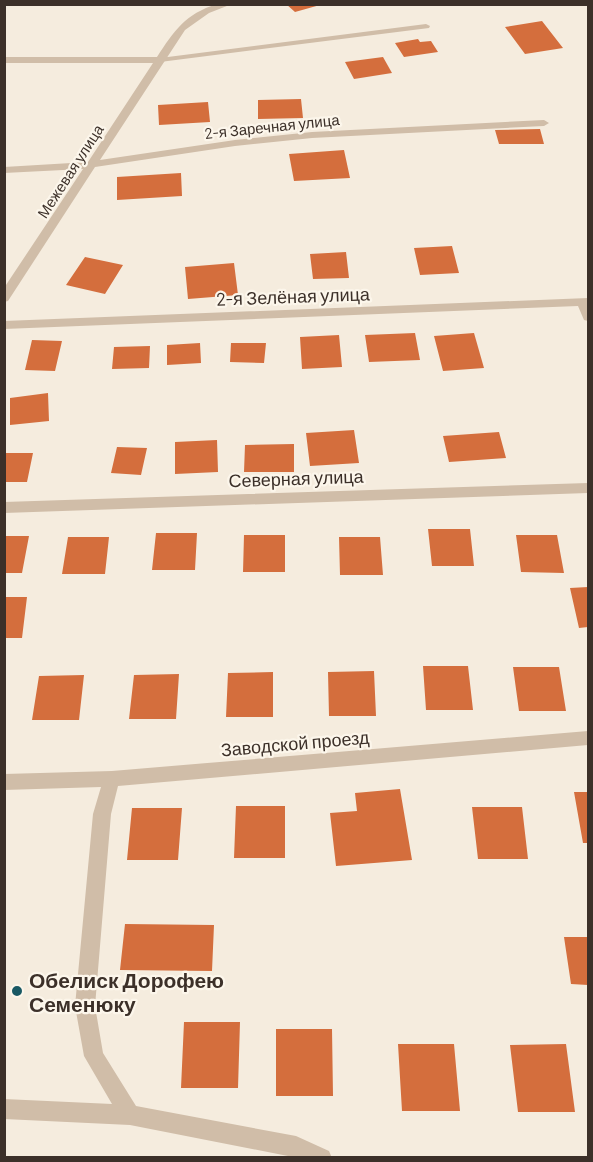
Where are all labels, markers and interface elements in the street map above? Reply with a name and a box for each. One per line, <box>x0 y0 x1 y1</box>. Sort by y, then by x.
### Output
street label: 2-я Заречная улица <box>204 110 341 142</box>
street label: Межевая улица <box>33 120 107 221</box>
street label: 2-я Зелёная улица <box>216 282 371 310</box>
street label: Северная улица <box>228 465 365 491</box>
street label: Заводской проезд <box>220 726 371 760</box>
place label: Обелиск Дорофею Семенюку <box>29 967 224 1016</box>
marker: Обелиск Дорофею Семенюку <box>10 984 24 998</box>

